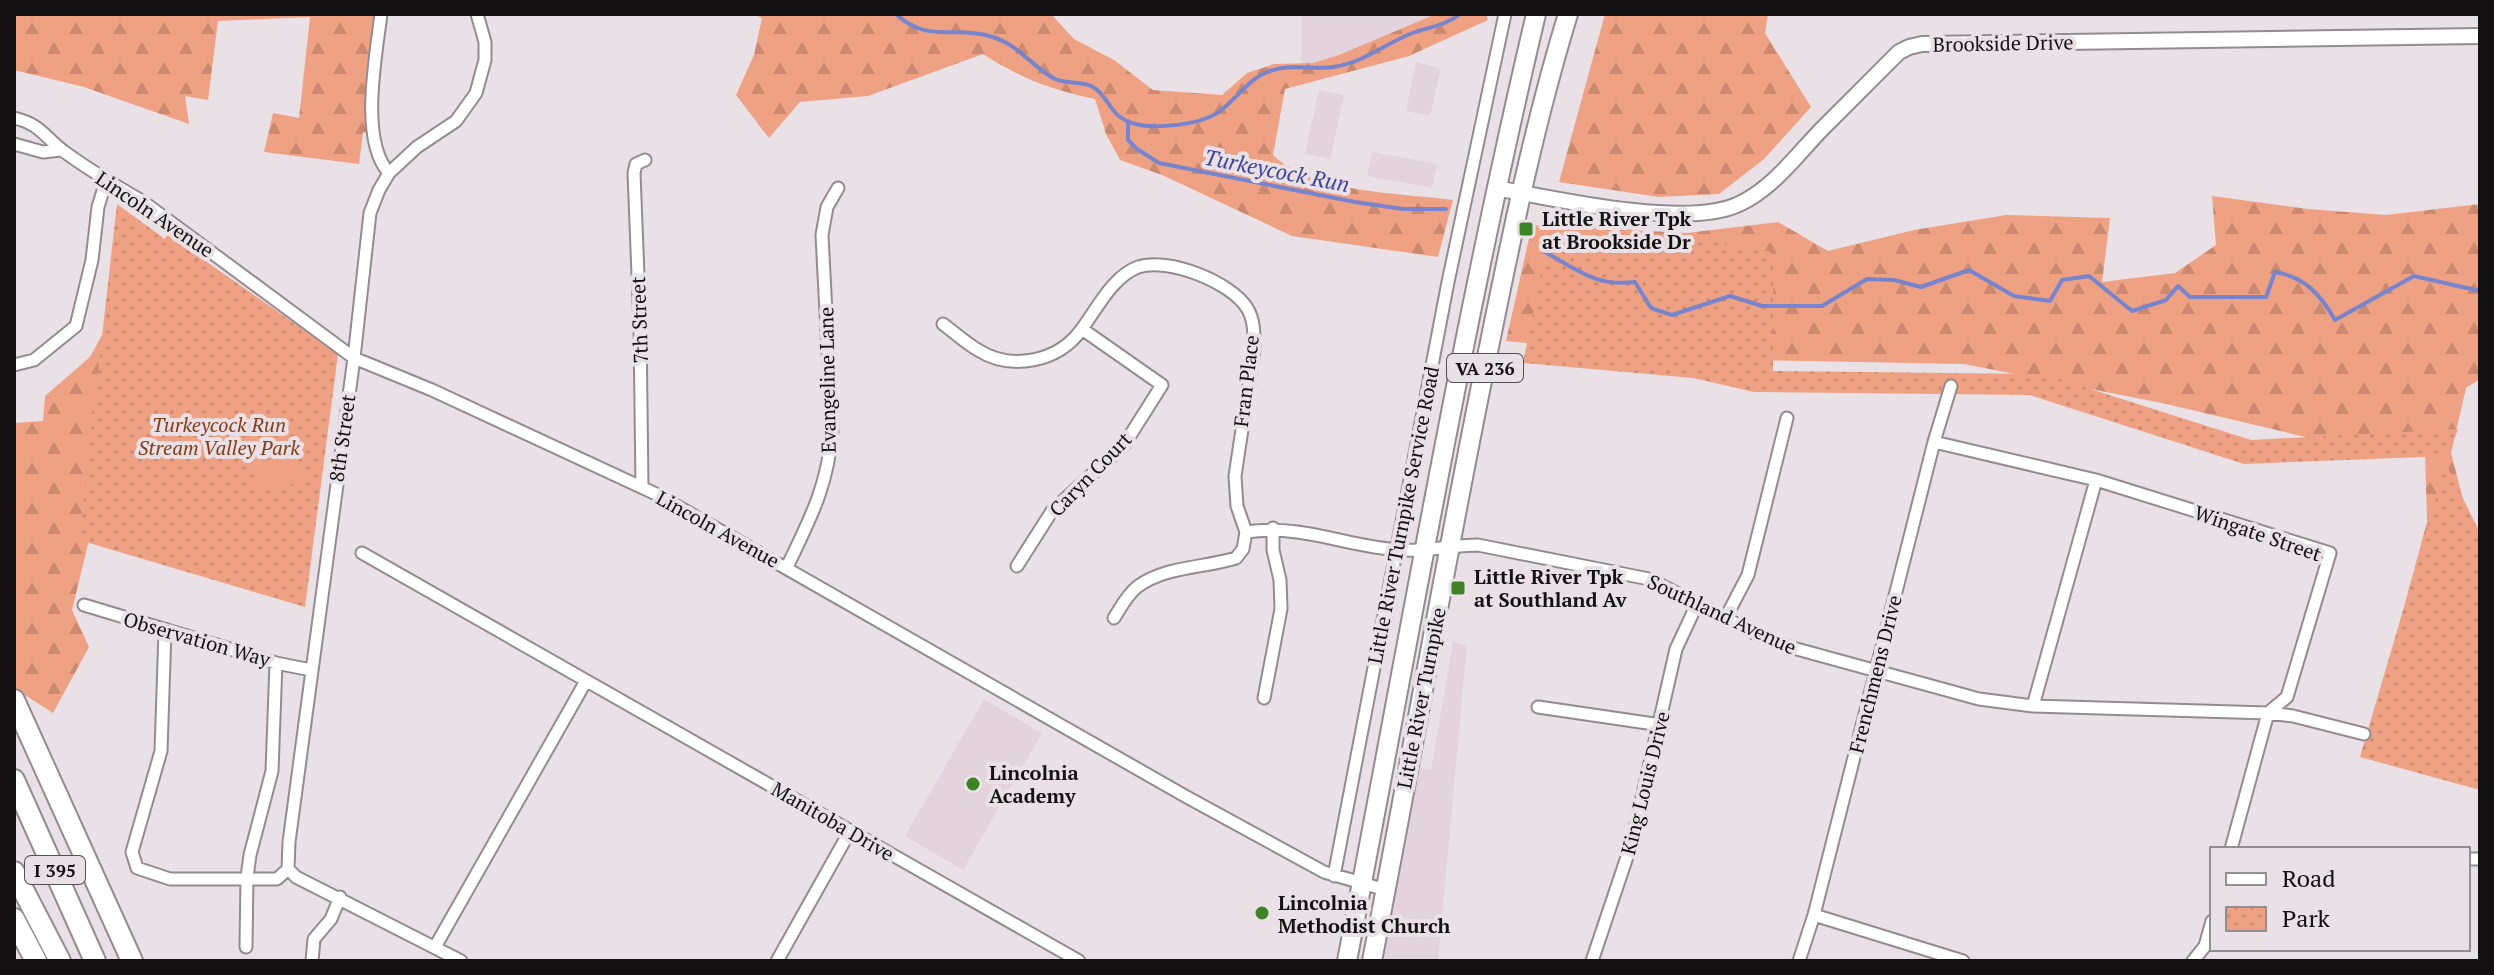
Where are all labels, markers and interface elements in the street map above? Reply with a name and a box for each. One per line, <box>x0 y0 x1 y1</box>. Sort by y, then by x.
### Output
street label: Brookside Drive <box>1932 28 2074 58</box>
water label: Turkeycock Run <box>1202 142 1352 198</box>
street label: Lincoln Avenue <box>91 165 219 263</box>
place label: Little River Tpk at Brookside Dr <box>1542 205 1692 255</box>
marker: Little River Tpk at Brookside Dr <box>1517 220 1535 238</box>
street label: 7th Street <box>624 275 654 364</box>
street label: Evangeline Lane <box>812 307 842 453</box>
street label: Fran Place <box>1227 333 1265 429</box>
road number: VA 236 <box>1447 354 1523 382</box>
street label: Little River Turnpike Service Road <box>1361 364 1445 666</box>
street label: 8th Street <box>323 392 362 483</box>
park label: Turkeycock Run Stream Valley Park <box>138 411 300 461</box>
street label: Caryn Court <box>1043 425 1138 522</box>
street label: Lincoln Avenue <box>652 484 784 574</box>
street label: Wingate Street <box>2191 499 2326 568</box>
place label: Little River Tpk at Southland Av <box>1474 563 1627 613</box>
street label: Southland Avenue <box>1643 568 1801 660</box>
marker: Little River Tpk at Southland Av <box>1449 579 1467 597</box>
street label: Frenchmens Drive <box>1842 592 1908 756</box>
street label: Observation Way <box>120 605 274 673</box>
street label: Little River Turnpike <box>1390 605 1452 791</box>
street label: King Louis Drive <box>1614 708 1676 858</box>
place label: Lincolnia Academy <box>989 759 1079 809</box>
street label: Manitoba Drive <box>767 775 899 867</box>
marker: Lincolnia Academy <box>964 775 982 793</box>
legend <box>2210 847 2470 951</box>
road number: I 395 <box>25 856 85 884</box>
text: Road <box>2282 862 2336 894</box>
place label: Lincolnia Methodist Church <box>1278 889 1451 939</box>
text: Park <box>2282 902 2331 934</box>
marker: Lincolnia Methodist Church <box>1253 904 1271 922</box>

